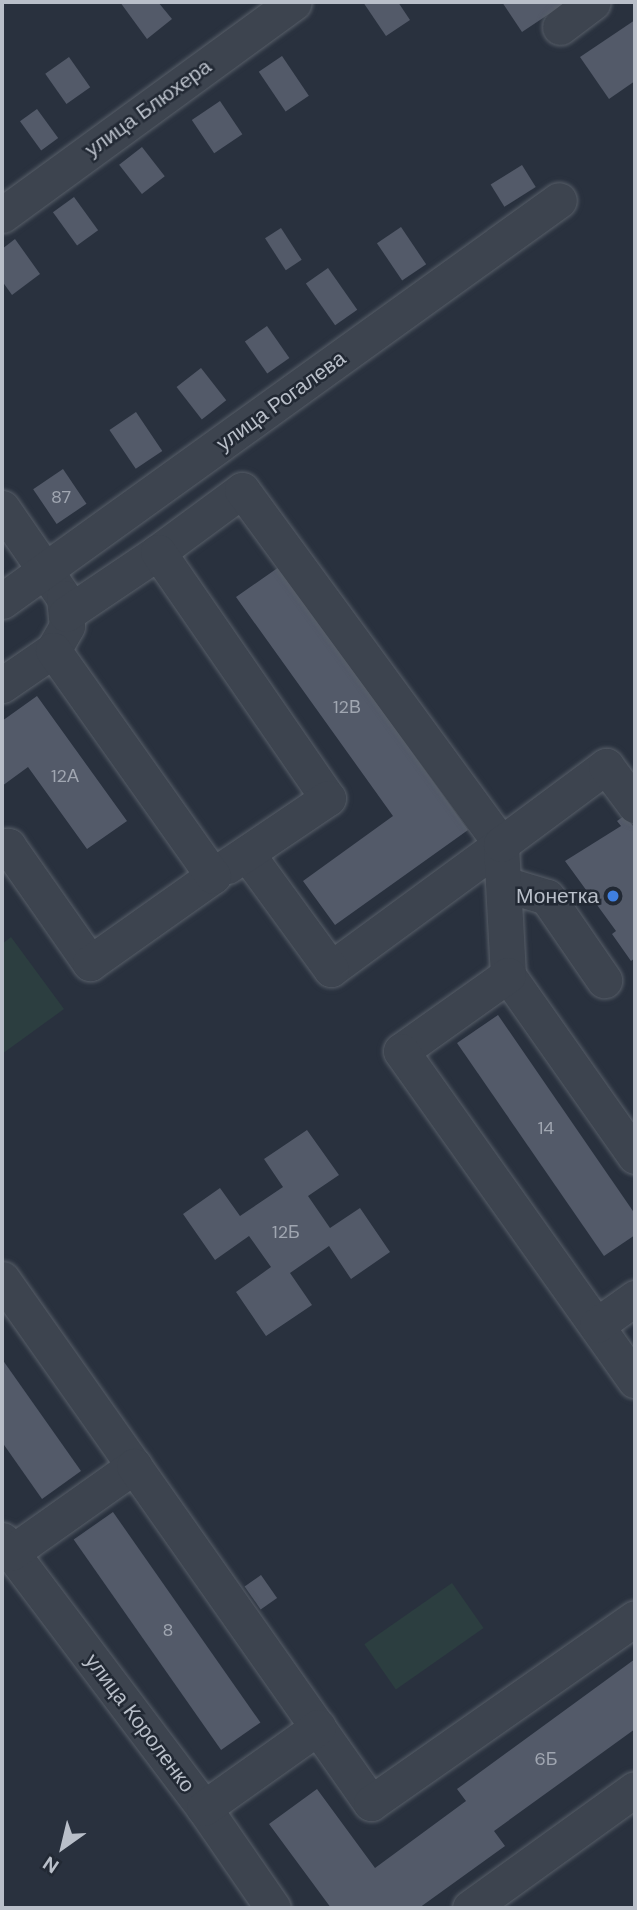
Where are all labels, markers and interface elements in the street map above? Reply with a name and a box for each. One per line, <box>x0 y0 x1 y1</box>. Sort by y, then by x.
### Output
street label: улица Блюхера <box>80 54 216 162</box>
street label: улица Рогалева <box>212 346 350 456</box>
house number: 87 <box>51 486 71 508</box>
house number: 12В <box>333 696 361 718</box>
house number: 12А <box>51 765 79 787</box>
place label: Монетка <box>516 883 599 909</box>
marker: Монетка <box>605 888 621 904</box>
house number: 14 <box>538 1117 554 1139</box>
house number: 12Б <box>272 1221 300 1243</box>
house number: 8 <box>163 1619 173 1641</box>
street label: улица Короленко <box>80 1649 200 1797</box>
house number: 6Б <box>534 1748 558 1770</box>
north arrow <box>28 1812 98 1882</box>
text: N <box>38 1851 64 1879</box>

